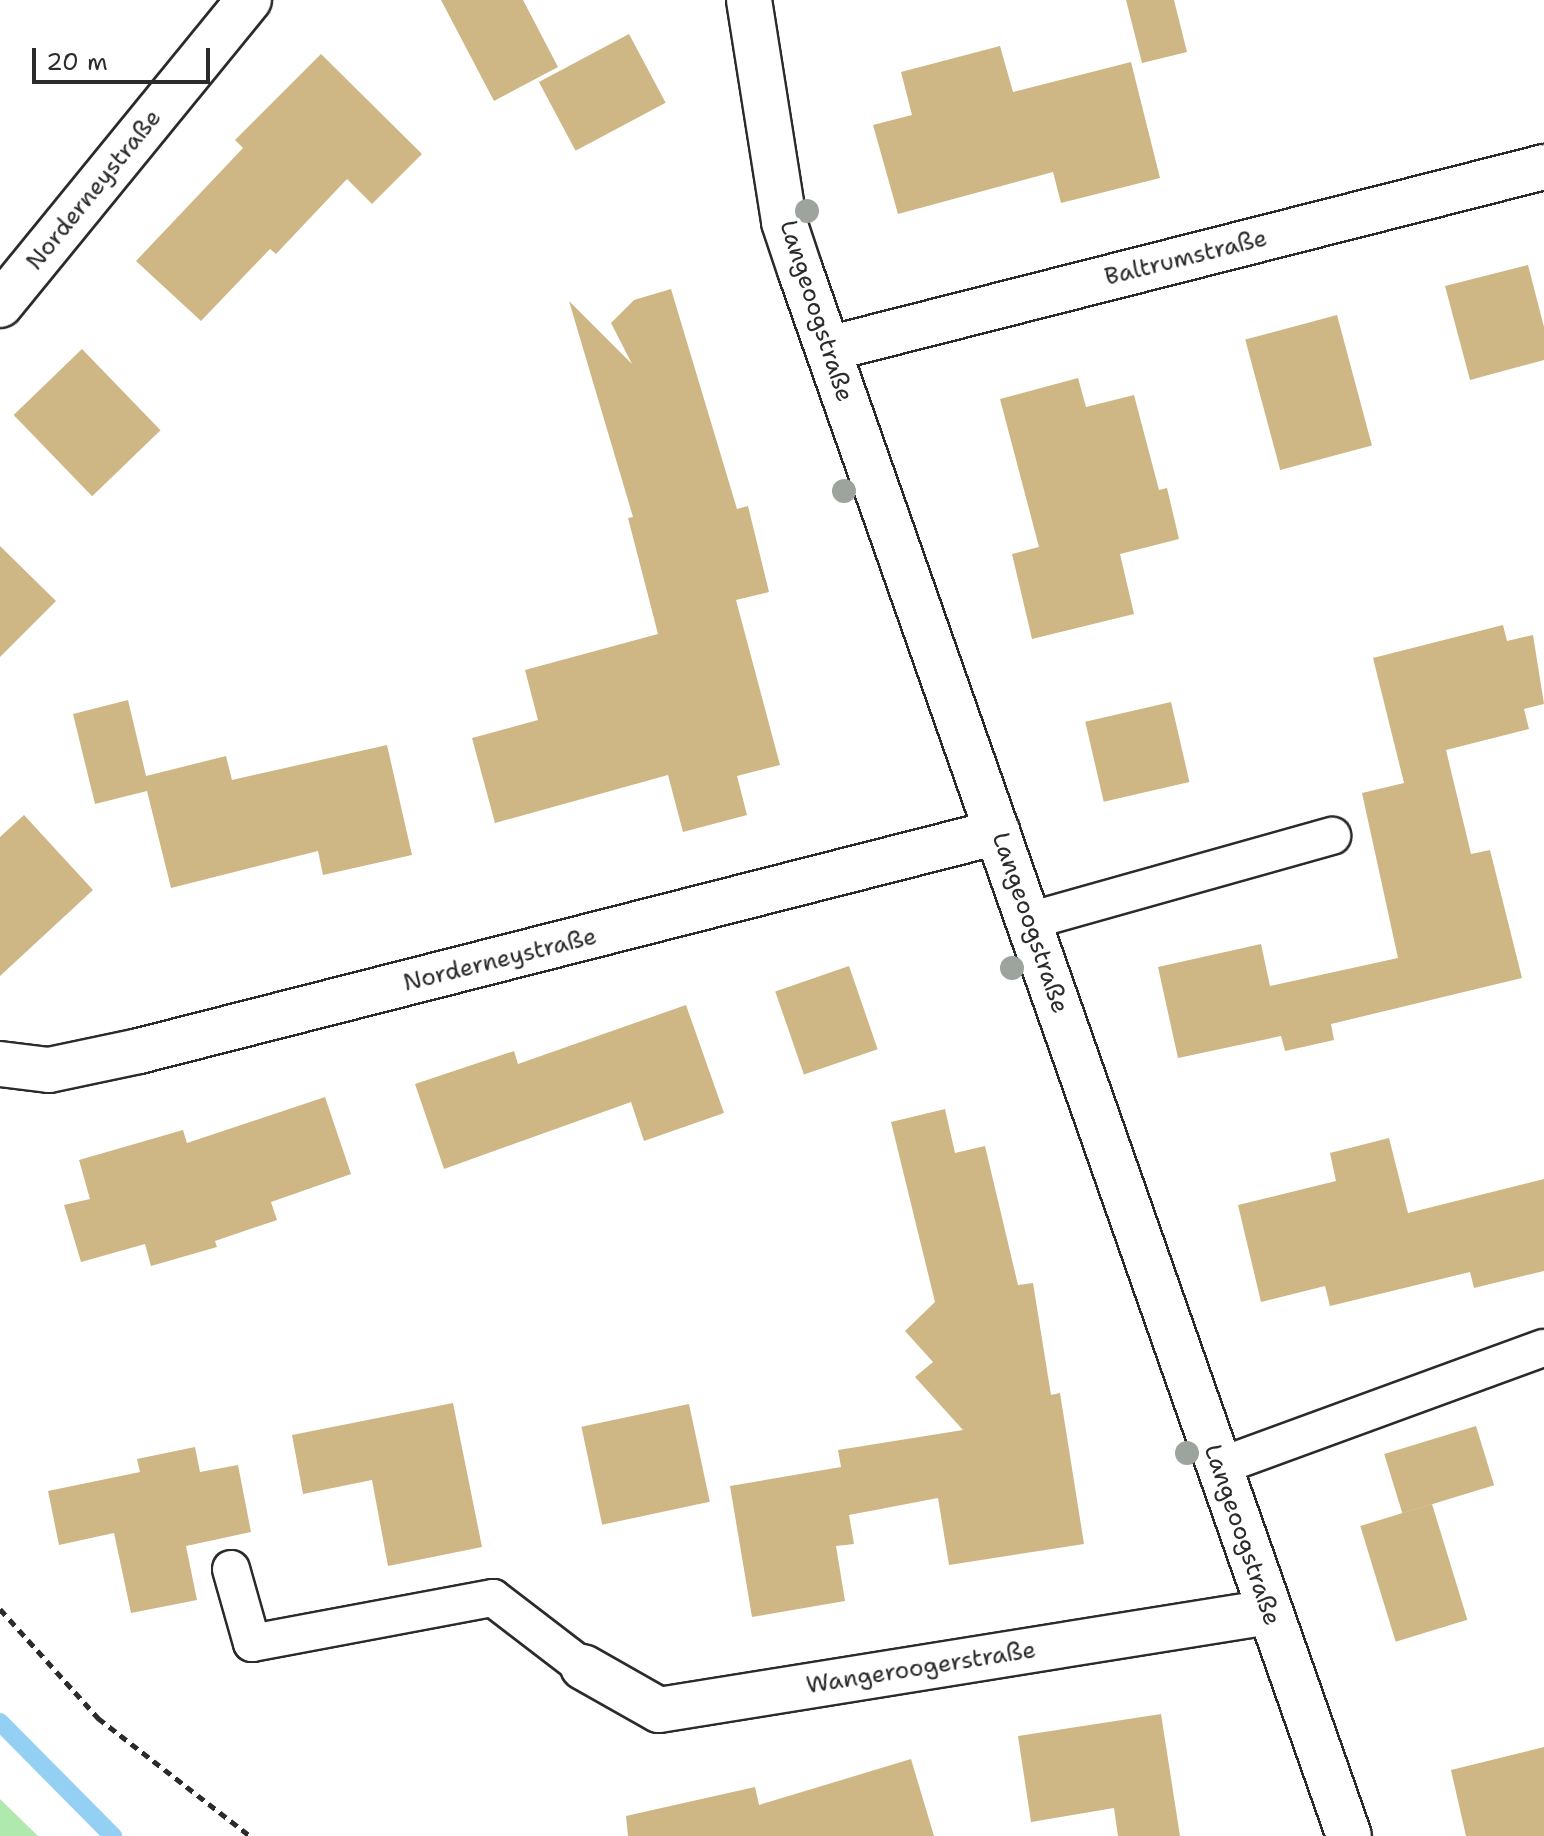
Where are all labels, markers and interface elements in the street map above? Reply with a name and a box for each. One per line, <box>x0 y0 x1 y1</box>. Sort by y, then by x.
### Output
scale bar <box>36 32 214 82</box>
text: 20 m <box>46 46 108 78</box>
street label: Norderneystraße <box>20 104 168 276</box>
street label: Langeoogstraße <box>773 216 859 406</box>
street label: Baltrumstraße <box>1102 224 1270 292</box>
street label: Langeoogstraße <box>986 829 1074 1017</box>
street label: Norderneystraße <box>400 922 600 998</box>
street label: Langeoogstraße <box>1198 1441 1286 1629</box>
street label: Wangeroogerstraße <box>804 1636 1038 1700</box>

